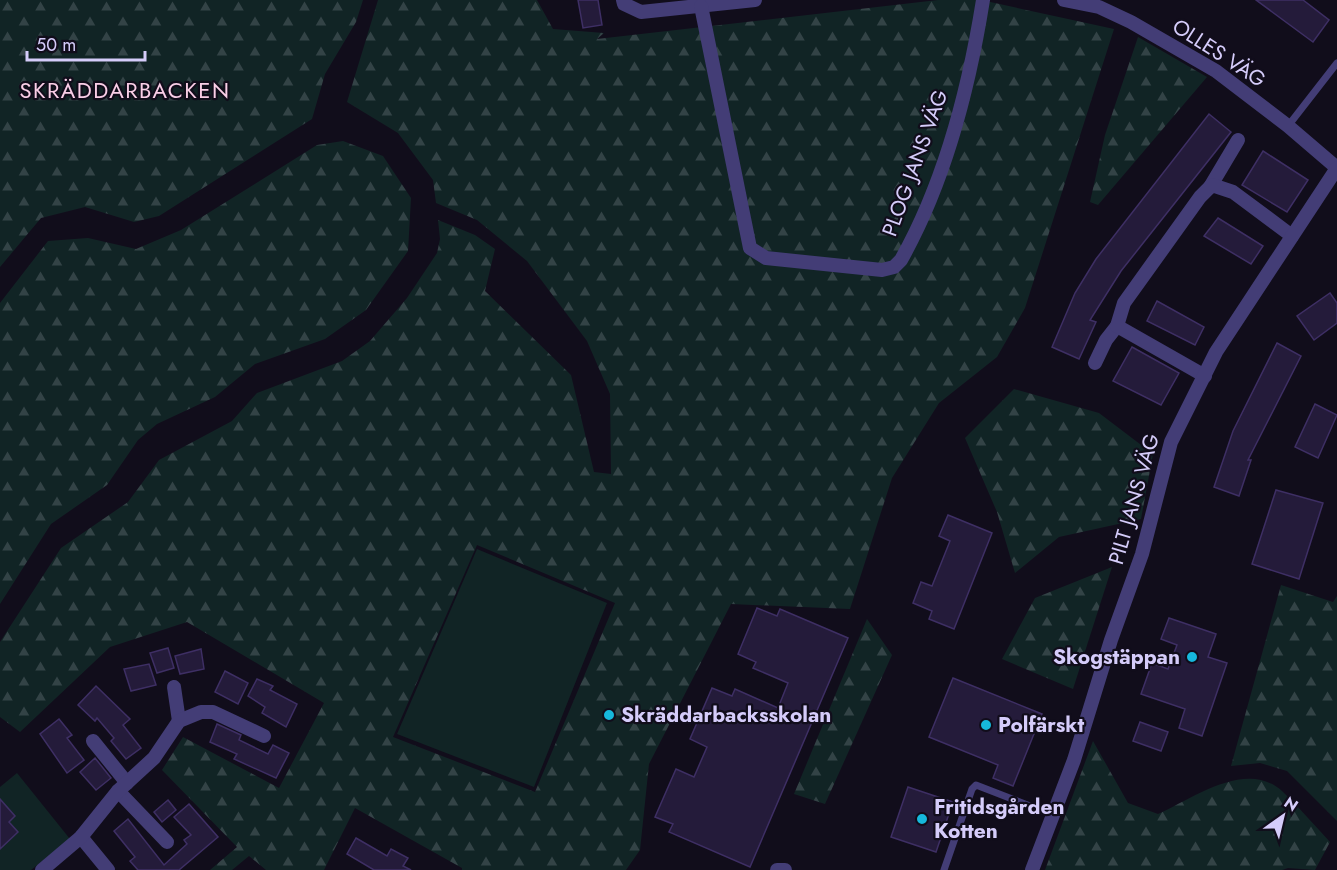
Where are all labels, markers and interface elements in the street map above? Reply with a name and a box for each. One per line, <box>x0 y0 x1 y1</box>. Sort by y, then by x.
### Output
street label: OLLES VÄG <box>1166 12 1272 94</box>
scale bar <box>27 24 146 62</box>
text: 50 m <box>36 32 76 58</box>
district label: SKRÄDDARBACKEN <box>20 74 230 106</box>
street label: PLOG JANS VÄG <box>875 86 955 240</box>
street label: PILT JANS VÄG <box>1101 430 1167 568</box>
place label: Skogstäppan <box>1053 642 1180 672</box>
marker: Skogstäppan <box>1185 650 1199 664</box>
place label: Skräddarbacksskolan <box>621 700 831 730</box>
marker: Skräddarbacksskolan <box>602 708 616 722</box>
place label: Polfärskt <box>998 710 1084 740</box>
marker: Polfärskt <box>979 718 993 732</box>
north arrow <box>1253 786 1313 846</box>
text: N <box>1279 791 1303 817</box>
place label: Fritidsgården Kotten <box>934 792 1065 846</box>
marker: Fritidsgården Kotten <box>915 812 929 826</box>

